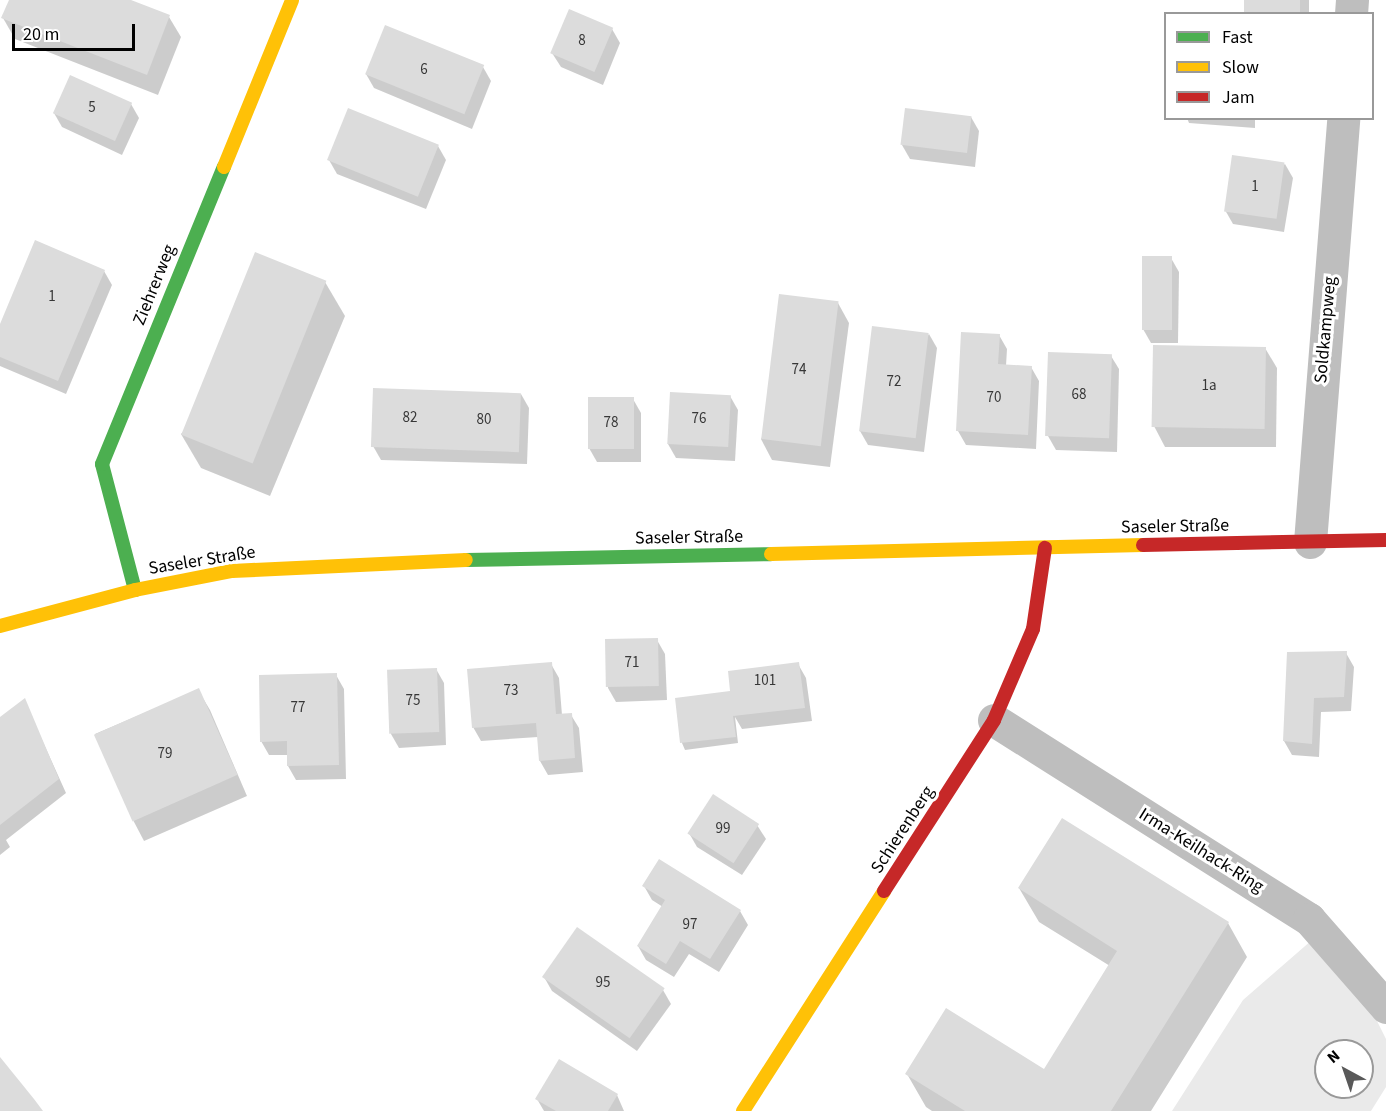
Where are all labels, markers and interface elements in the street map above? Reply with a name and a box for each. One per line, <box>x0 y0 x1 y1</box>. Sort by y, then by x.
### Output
scale bar <box>15 12 138 50</box>
legend <box>1164 12 1374 120</box>
text: 20 m <box>23 22 59 47</box>
text: Fast <box>1222 25 1253 50</box>
house number: 8 <box>578 32 586 50</box>
text: Slow <box>1222 55 1259 80</box>
house number: 6 <box>420 61 428 79</box>
text: Jam <box>1222 85 1255 110</box>
house number: 5 <box>88 99 96 117</box>
house number: 1 <box>1251 178 1259 196</box>
street label: Ziehrerweg <box>129 241 181 329</box>
street label: Soldkampweg <box>1311 276 1341 384</box>
house number: 1 <box>48 288 56 306</box>
house number: 74 <box>792 361 806 379</box>
house number: 72 <box>887 373 901 391</box>
house number: 1a <box>1201 377 1217 395</box>
house number: 68 <box>1072 386 1086 404</box>
house number: 70 <box>987 389 1001 407</box>
house number: 82 <box>403 409 417 427</box>
house number: 76 <box>692 410 706 428</box>
house number: 80 <box>477 411 491 429</box>
house number: 78 <box>604 414 618 432</box>
street label: Saseler Straße <box>1121 515 1229 539</box>
street label: Saseler Straße <box>635 526 743 550</box>
street label: Saseler Straße <box>147 542 257 580</box>
house number: 71 <box>625 654 639 672</box>
house number: 101 <box>754 672 776 690</box>
house number: 73 <box>504 682 518 700</box>
house number: 75 <box>406 692 420 710</box>
house number: 77 <box>291 699 305 717</box>
house number: 79 <box>158 745 172 763</box>
street label: Schierenberg <box>867 782 939 878</box>
street label: Irma-Keilhack-Ring <box>1135 804 1267 898</box>
house number: 99 <box>716 820 730 838</box>
house number: 97 <box>683 916 697 934</box>
house number: 95 <box>596 974 610 992</box>
north arrow <box>1314 1039 1374 1099</box>
text: N <box>1323 1045 1345 1069</box>

